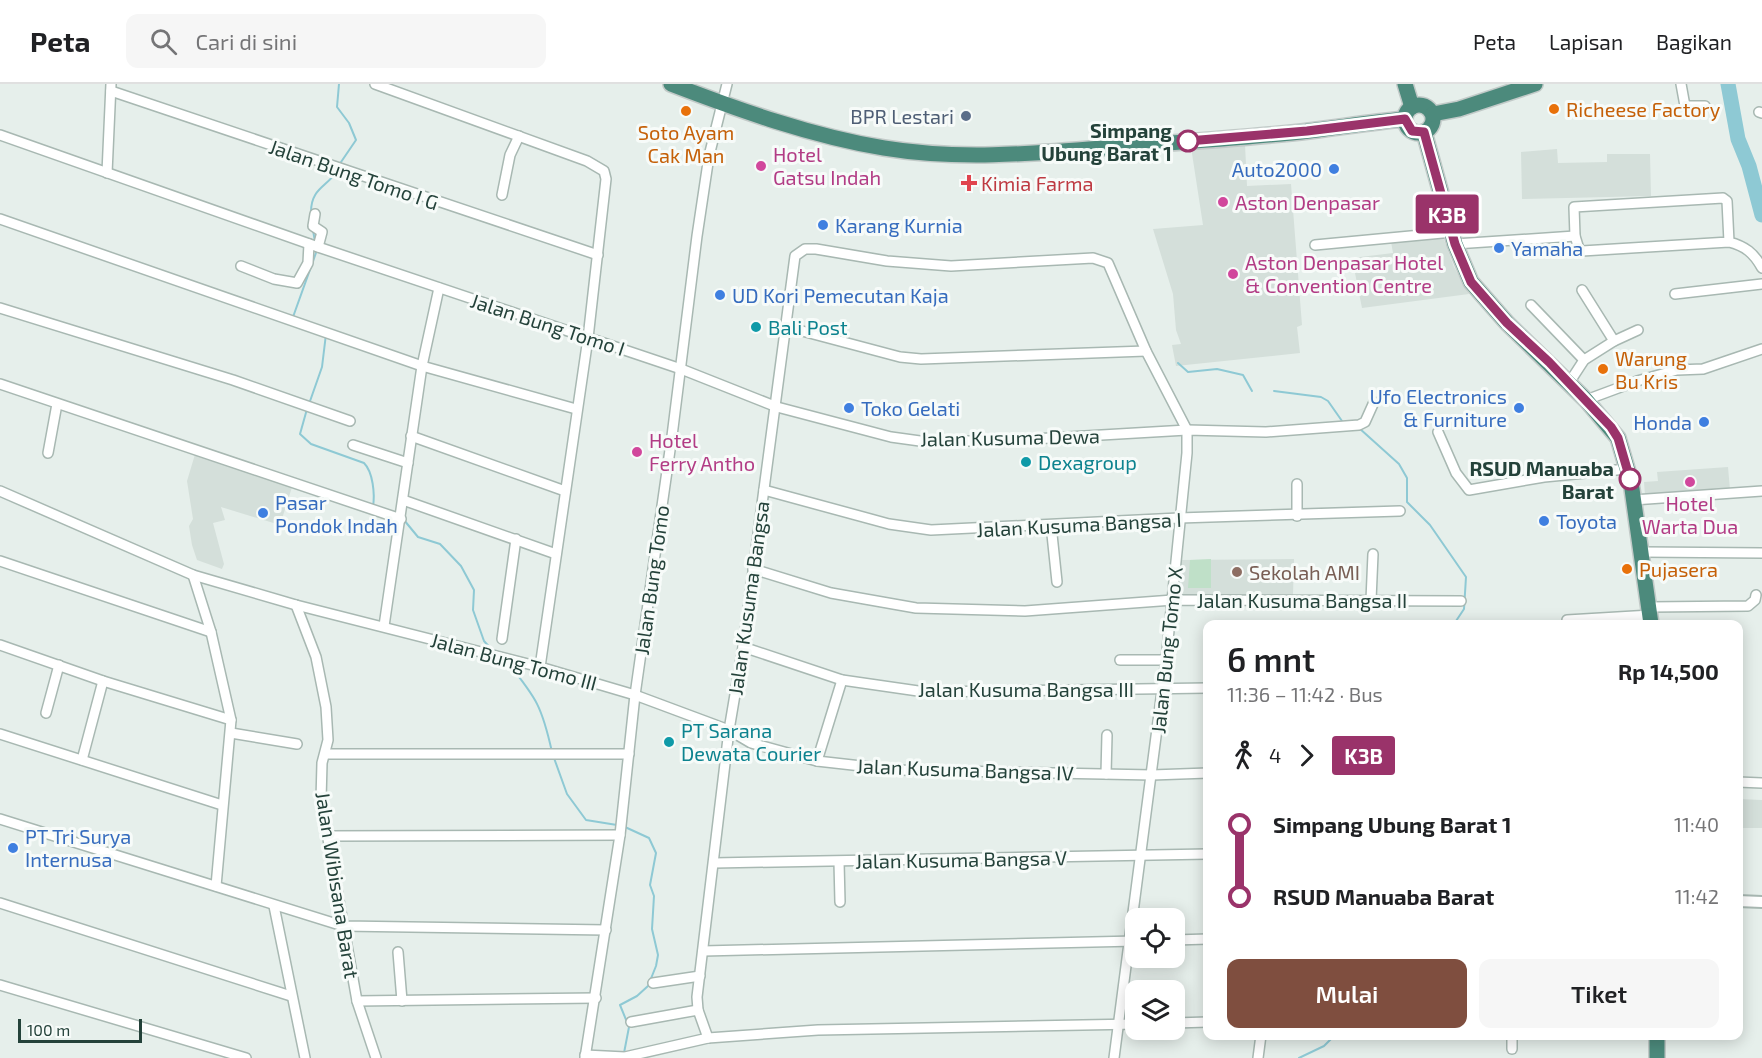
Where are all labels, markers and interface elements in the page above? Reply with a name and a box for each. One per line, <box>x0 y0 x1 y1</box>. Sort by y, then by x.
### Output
search box <box>126 14 546 68</box>
text: Peta <box>30 24 90 58</box>
icon: search <box>147 25 180 58</box>
text: Cari di sini <box>195 28 297 54</box>
text: Peta <box>1473 29 1516 54</box>
text: Lapisan <box>1549 29 1623 54</box>
text: Bagikan <box>1656 29 1732 54</box>
place label: Richeese Factory <box>1566 97 1721 121</box>
marker: Richeese Factory <box>1547 102 1561 116</box>
marker: Soto Ayam Cak Man <box>679 104 693 118</box>
place label: BPR Lestari <box>850 104 954 128</box>
marker: BPR Lestari <box>959 109 973 123</box>
place label: Simpang Ubung Barat 1 <box>1041 118 1172 165</box>
place label: Soto Ayam Cak Man <box>638 120 734 167</box>
marker: Simpang Ubung Barat 1 <box>1177 130 1199 152</box>
street label: Jalan Bung Tomo I G <box>266 134 442 214</box>
place label: Hotel Gatsu Indah <box>773 142 881 189</box>
place label: Auto2000 <box>1232 157 1322 181</box>
marker: Hotel Gatsu Indah <box>754 159 768 173</box>
marker: Auto2000 <box>1327 162 1341 176</box>
place label: Kimia Farma <box>981 171 1094 195</box>
marker: Kimia Farma <box>962 176 976 190</box>
place label: Aston Denpasar <box>1235 190 1380 214</box>
line badge: K3B <box>1412 194 1482 234</box>
marker: Aston Denpasar <box>1216 195 1230 209</box>
text: K3B <box>1428 202 1466 227</box>
place label: Karang Kurnia <box>835 213 963 237</box>
marker: Karang Kurnia <box>816 218 830 232</box>
place label: Yamaha <box>1511 236 1583 260</box>
marker: Yamaha <box>1492 241 1506 255</box>
place label: Aston Denpasar Hotel & Convention Centre <box>1245 250 1443 297</box>
marker: Aston Denpasar Hotel & Convention Centre <box>1226 267 1240 281</box>
place label: UD Kori Pemecutan Kaja <box>732 283 949 307</box>
street label: Jalan Bung Tomo I <box>468 288 628 360</box>
marker: UD Kori Pemecutan Kaja <box>713 288 727 302</box>
place label: Bali Post <box>768 315 848 339</box>
marker: Bali Post <box>749 320 763 334</box>
place label: Warung Bu Kris <box>1615 346 1687 393</box>
marker: Warung Bu Kris <box>1596 362 1610 376</box>
place label: Ufo Electronics & Furniture <box>1370 384 1507 431</box>
place label: Toko Gelati <box>861 396 960 420</box>
marker: Toko Gelati <box>842 401 856 415</box>
marker: Ufo Electronics & Furniture <box>1512 401 1526 415</box>
place label: Honda <box>1633 410 1692 434</box>
marker: Honda <box>1697 415 1711 429</box>
street label: Jalan Kusuma Dewa <box>920 423 1100 451</box>
place label: Hotel Ferry Antho <box>649 428 755 475</box>
marker: Hotel Ferry Antho <box>630 445 644 459</box>
place label: Dexagroup <box>1038 450 1137 474</box>
marker: Dexagroup <box>1019 455 1033 469</box>
place label: RSUD Manuaba Barat <box>1469 456 1614 503</box>
marker: RSUD Manuaba Barat <box>1619 468 1641 490</box>
marker: Hotel Warta Dua <box>1683 475 1697 489</box>
place label: Pasar Pondok Indah <box>275 490 398 537</box>
place label: Hotel Warta Dua <box>1642 491 1738 538</box>
street label: Jalan Kusuma Bangsa <box>722 499 774 697</box>
street label: Jalan Bung Tomo <box>629 504 673 656</box>
marker: Pasar Pondok Indah <box>256 506 270 520</box>
street label: Jalan Kusuma Bangsa I <box>976 507 1182 541</box>
place label: Toyota <box>1556 509 1617 533</box>
marker: Toyota <box>1537 514 1551 528</box>
place label: Pujasera <box>1639 557 1718 581</box>
place label: Sekolah AMI <box>1249 560 1360 584</box>
marker: Pujasera <box>1620 562 1634 576</box>
street label: Jalan Bung Tomo X <box>1145 565 1187 735</box>
marker: Sekolah AMI <box>1230 565 1244 579</box>
street label: Jalan Kusuma Bangsa II <box>1197 588 1407 612</box>
street label: Jalan Bung Tomo III <box>428 627 600 695</box>
text: 6 mnt <box>1227 639 1315 679</box>
text: Rp 14,500 <box>1618 658 1719 684</box>
street label: Jalan Kusuma Bangsa III <box>918 677 1134 701</box>
text: 11:36 – 11:42 · Bus <box>1227 682 1383 706</box>
place label: PT Sarana Dewata Courier <box>681 718 821 765</box>
marker: PT Sarana Dewata Courier <box>662 735 676 749</box>
icon: walk <box>1227 739 1260 772</box>
icon: forward <box>1290 739 1323 772</box>
text: 4 <box>1269 743 1281 767</box>
text: K3B <box>1344 743 1383 768</box>
street label: Jalan Kusuma Bangsa IV <box>856 753 1074 785</box>
street label: Jalan Wibisana Barat <box>311 790 365 981</box>
text: Simpang Ubung Barat 1 <box>1273 811 1512 837</box>
text: 11:40 <box>1674 812 1719 836</box>
place label: PT Tri Surya Internusa <box>25 824 131 871</box>
marker: PT Tri Surya Internusa <box>6 841 20 855</box>
street label: Jalan Kusuma Bangsa V <box>855 845 1067 873</box>
text: RSUD Manuaba Barat <box>1273 883 1494 909</box>
text: 11:42 <box>1675 884 1719 908</box>
map controls <box>1125 908 1185 1040</box>
button: locate <box>1125 908 1185 968</box>
button: Mulai <box>1227 959 1467 1028</box>
button: Tiket <box>1479 959 1719 1028</box>
button: layers <box>1125 980 1185 1040</box>
scale bar <box>18 1016 142 1044</box>
text: 100 m <box>27 1020 70 1039</box>

